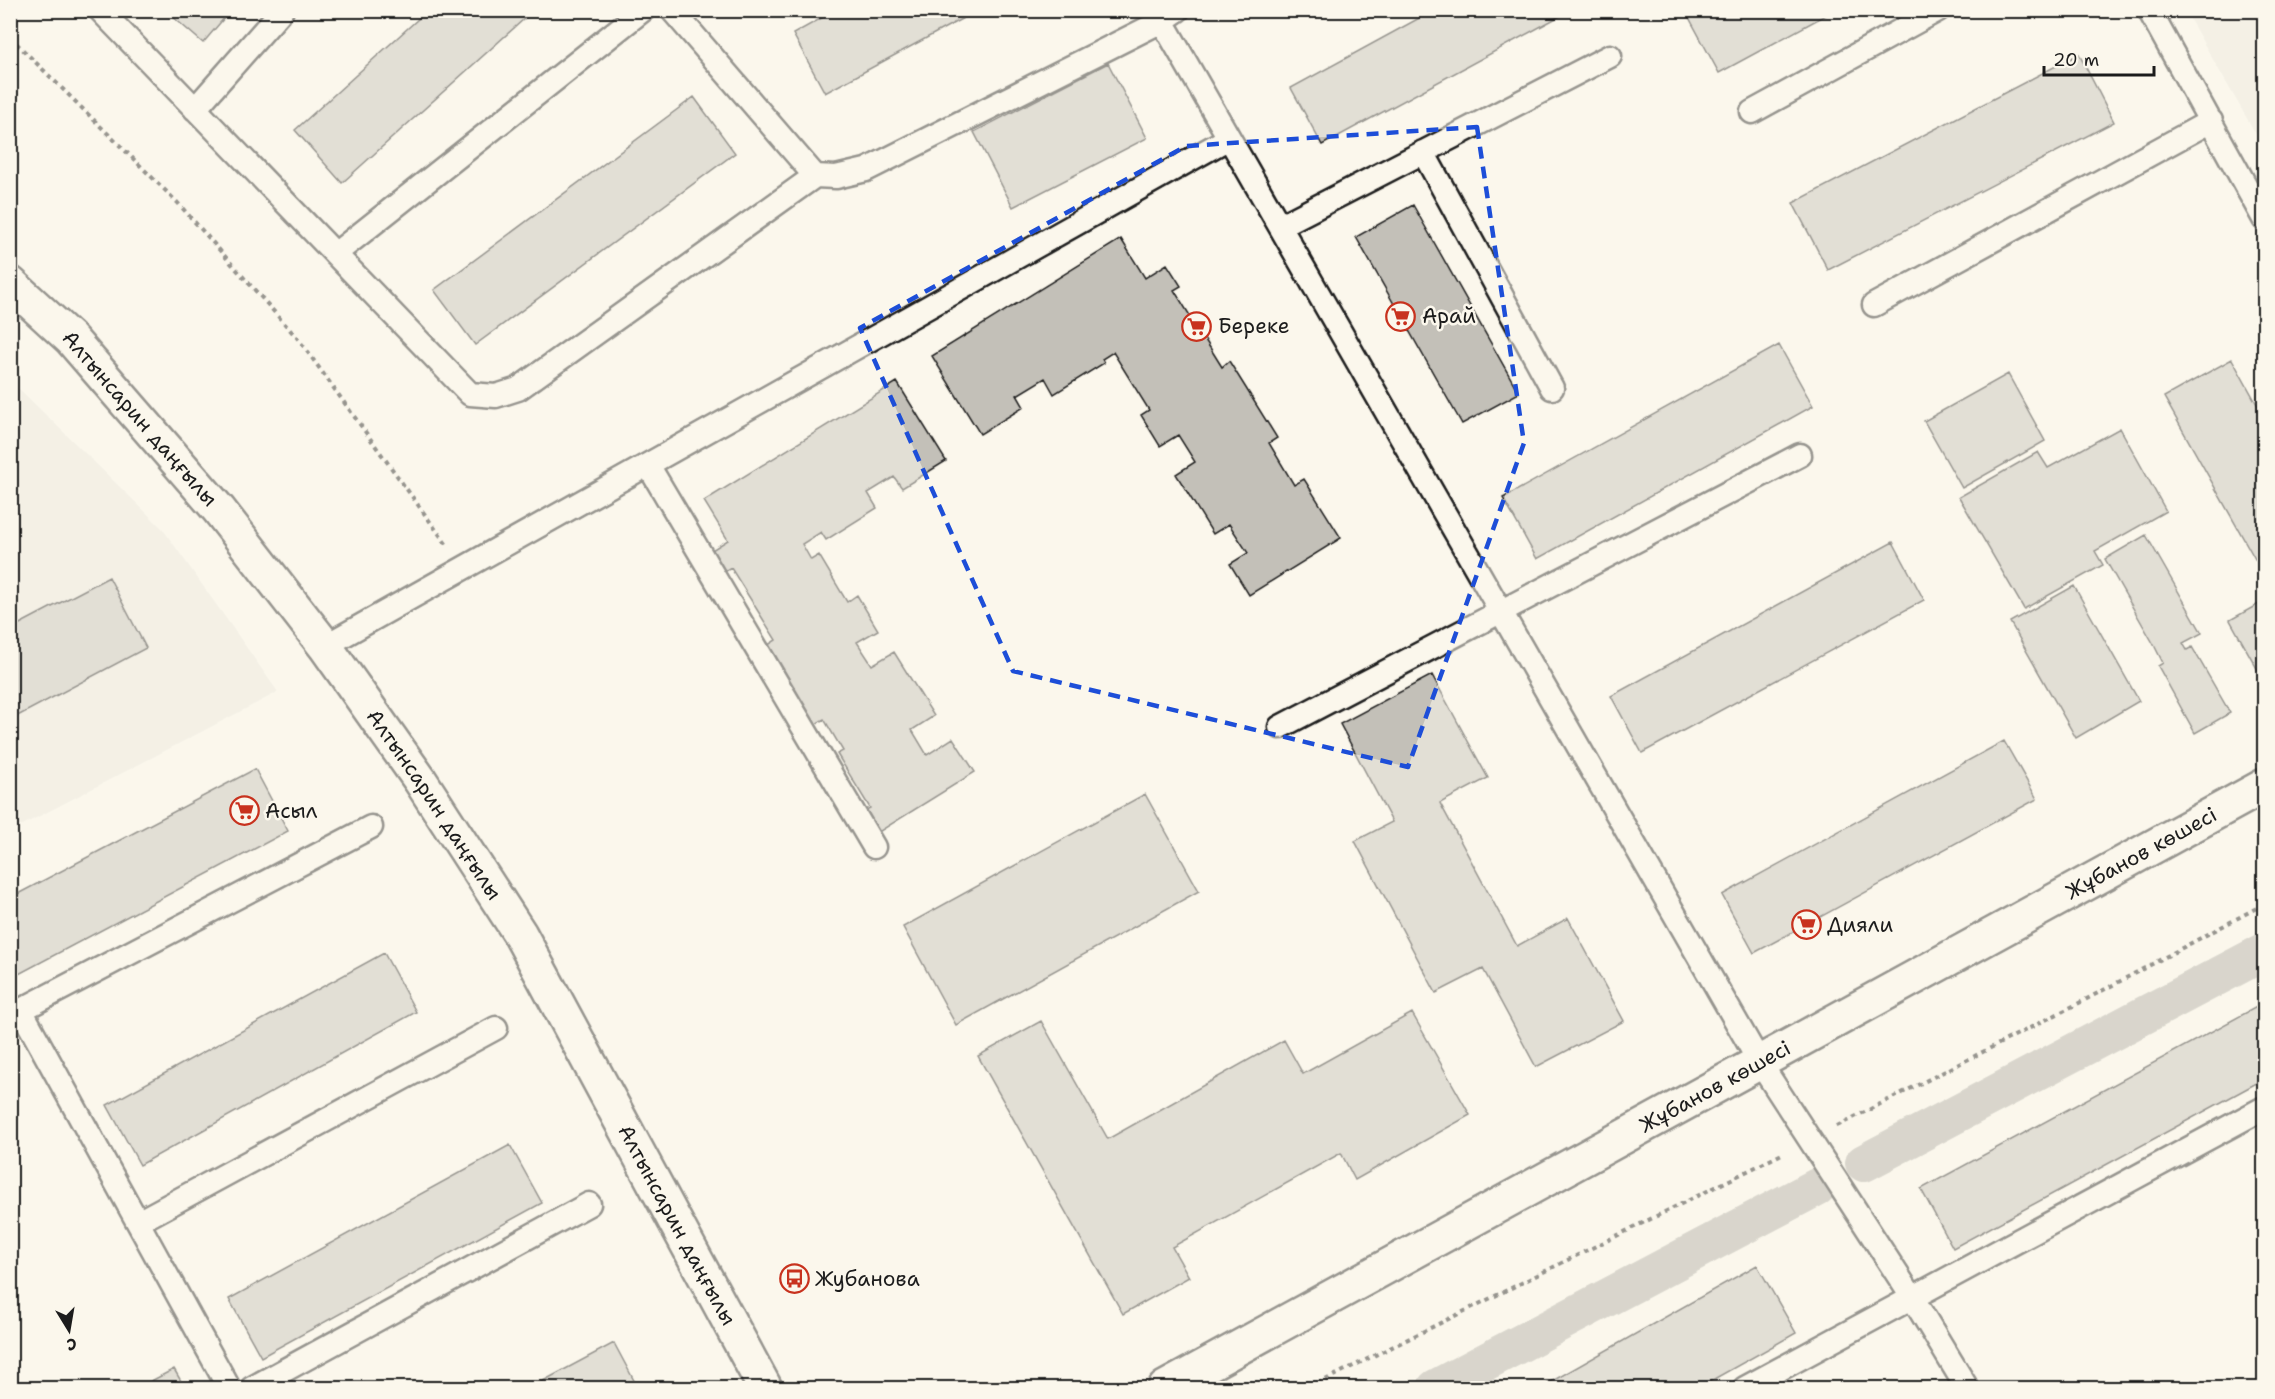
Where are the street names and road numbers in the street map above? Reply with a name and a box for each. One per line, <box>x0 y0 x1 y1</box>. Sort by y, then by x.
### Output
street label: Алтынсарин даңғылы <box>56 325 224 512</box>
street label: Алтынсарин даңғылы <box>360 704 508 905</box>
street label: Жұбанов көшесі <box>2061 801 2222 906</box>
street label: Жұбанов көшесі <box>1634 1034 1795 1140</box>
street label: Алтынсарин даңғылы <box>612 1120 743 1330</box>

